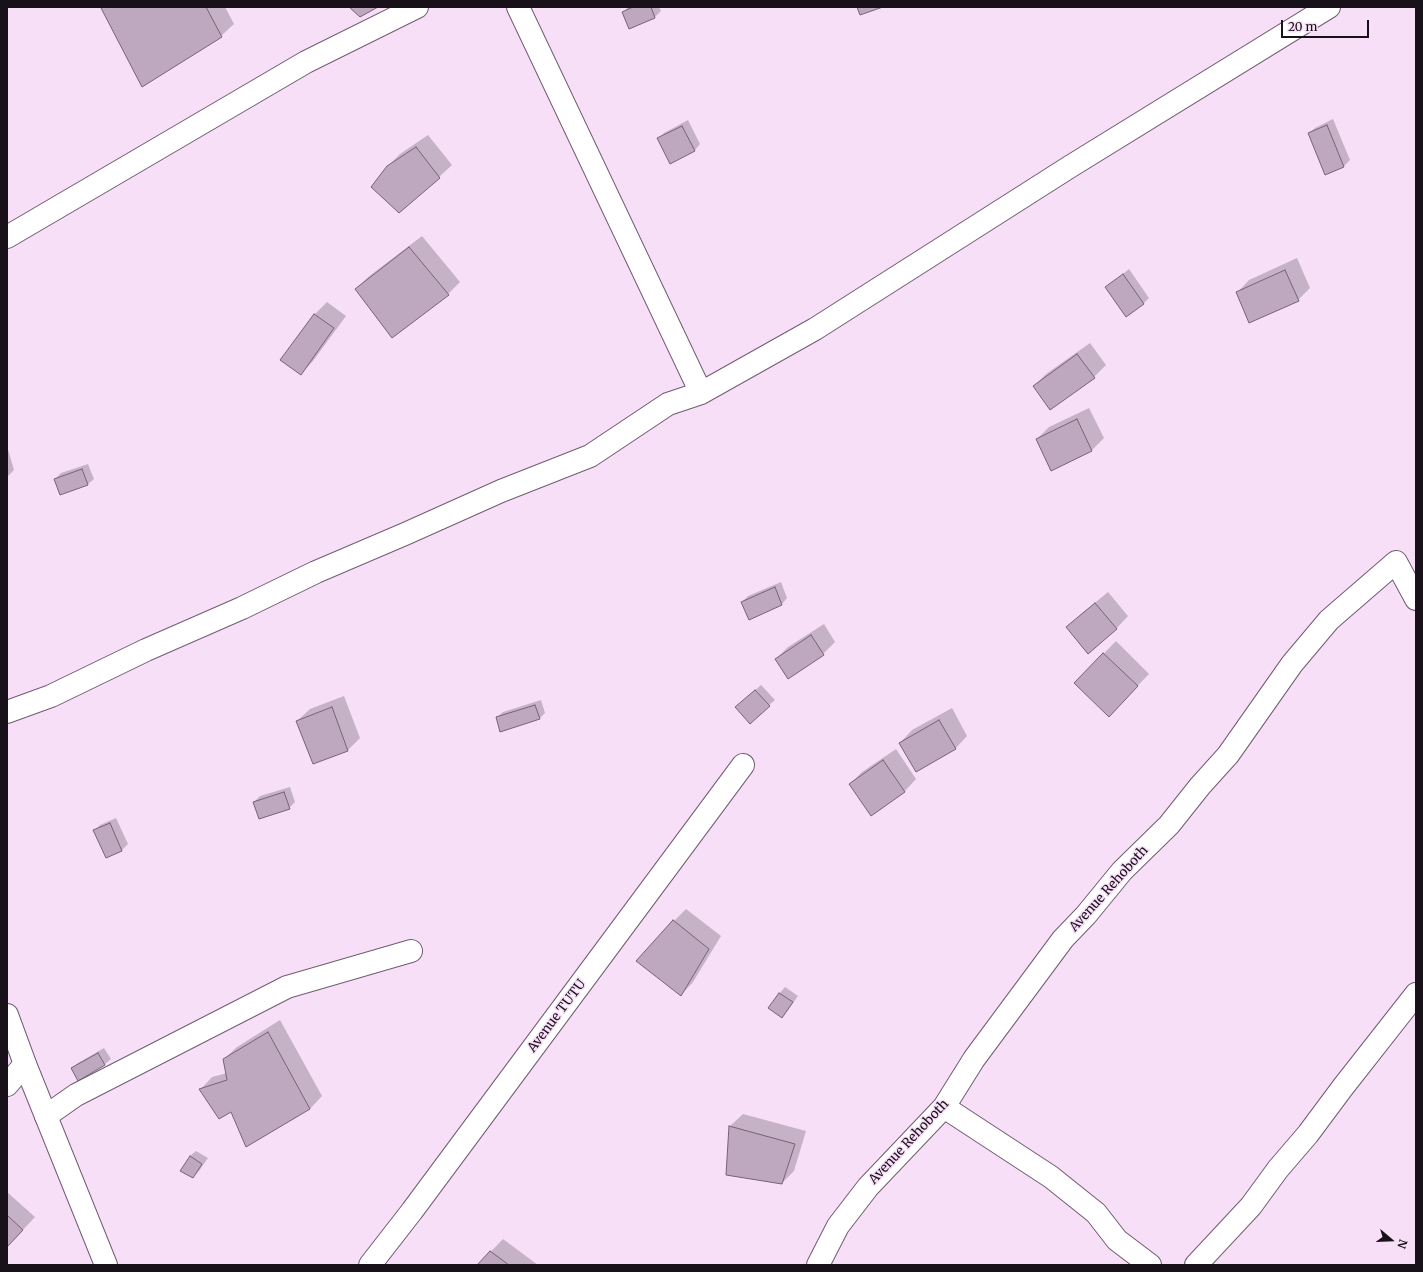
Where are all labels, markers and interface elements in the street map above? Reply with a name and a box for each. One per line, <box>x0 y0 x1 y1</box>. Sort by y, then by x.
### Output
scale bar <box>1283 12 1371 38</box>
text: 20 m <box>1288 19 1317 34</box>
street label: Avenue Rehoboth <box>1066 843 1152 935</box>
street label: Avenue TUTU <box>525 977 589 1055</box>
street label: Avenue Rehoboth <box>866 1097 952 1187</box>
north arrow <box>1371 1220 1411 1260</box>
text: N <box>1394 1238 1410 1250</box>

